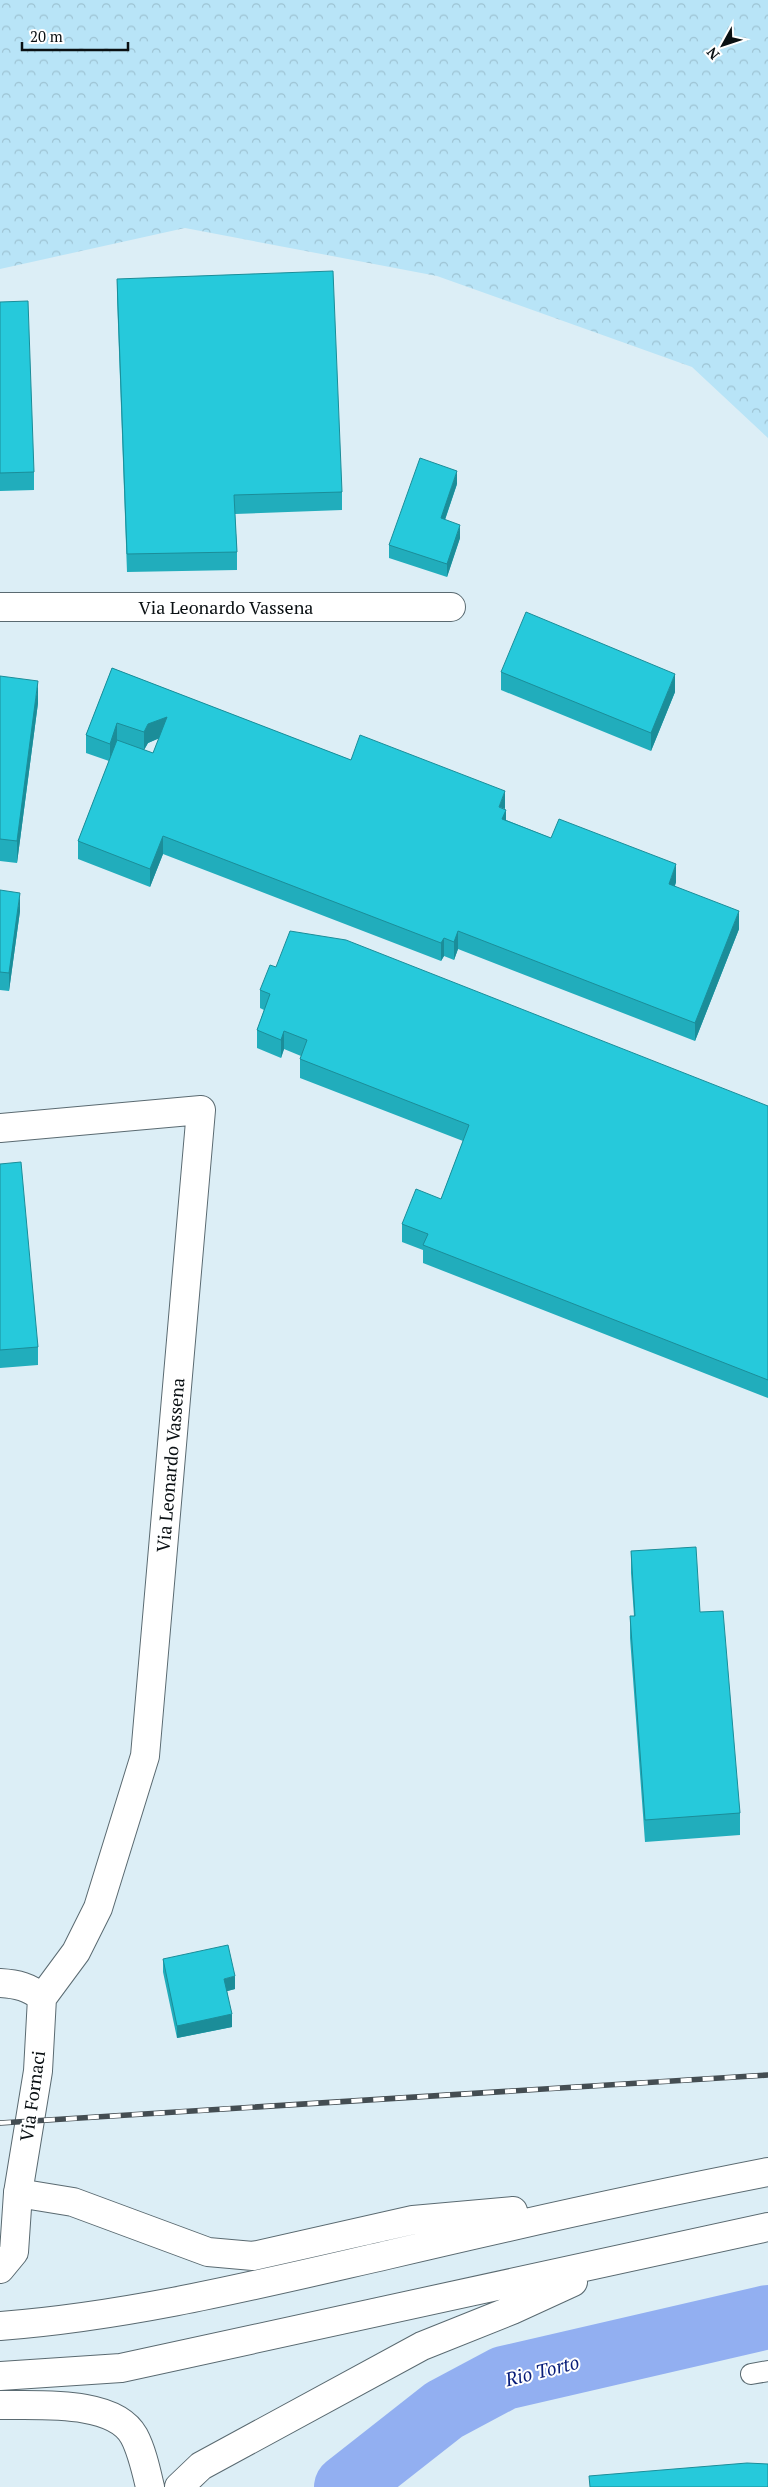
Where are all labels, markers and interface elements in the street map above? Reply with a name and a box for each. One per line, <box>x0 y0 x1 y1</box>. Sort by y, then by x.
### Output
scale bar <box>22 20 129 52</box>
north arrow <box>698 20 748 70</box>
text: 20 m <box>30 26 63 46</box>
text: N <box>702 43 723 64</box>
street label: Via Leonardo Vassena <box>139 595 313 619</box>
street label: Via Leonardo Vassena <box>150 1377 190 1553</box>
street label: Via Fornaci <box>14 2049 50 2143</box>
water label: Rio Torto <box>501 2349 582 2391</box>

